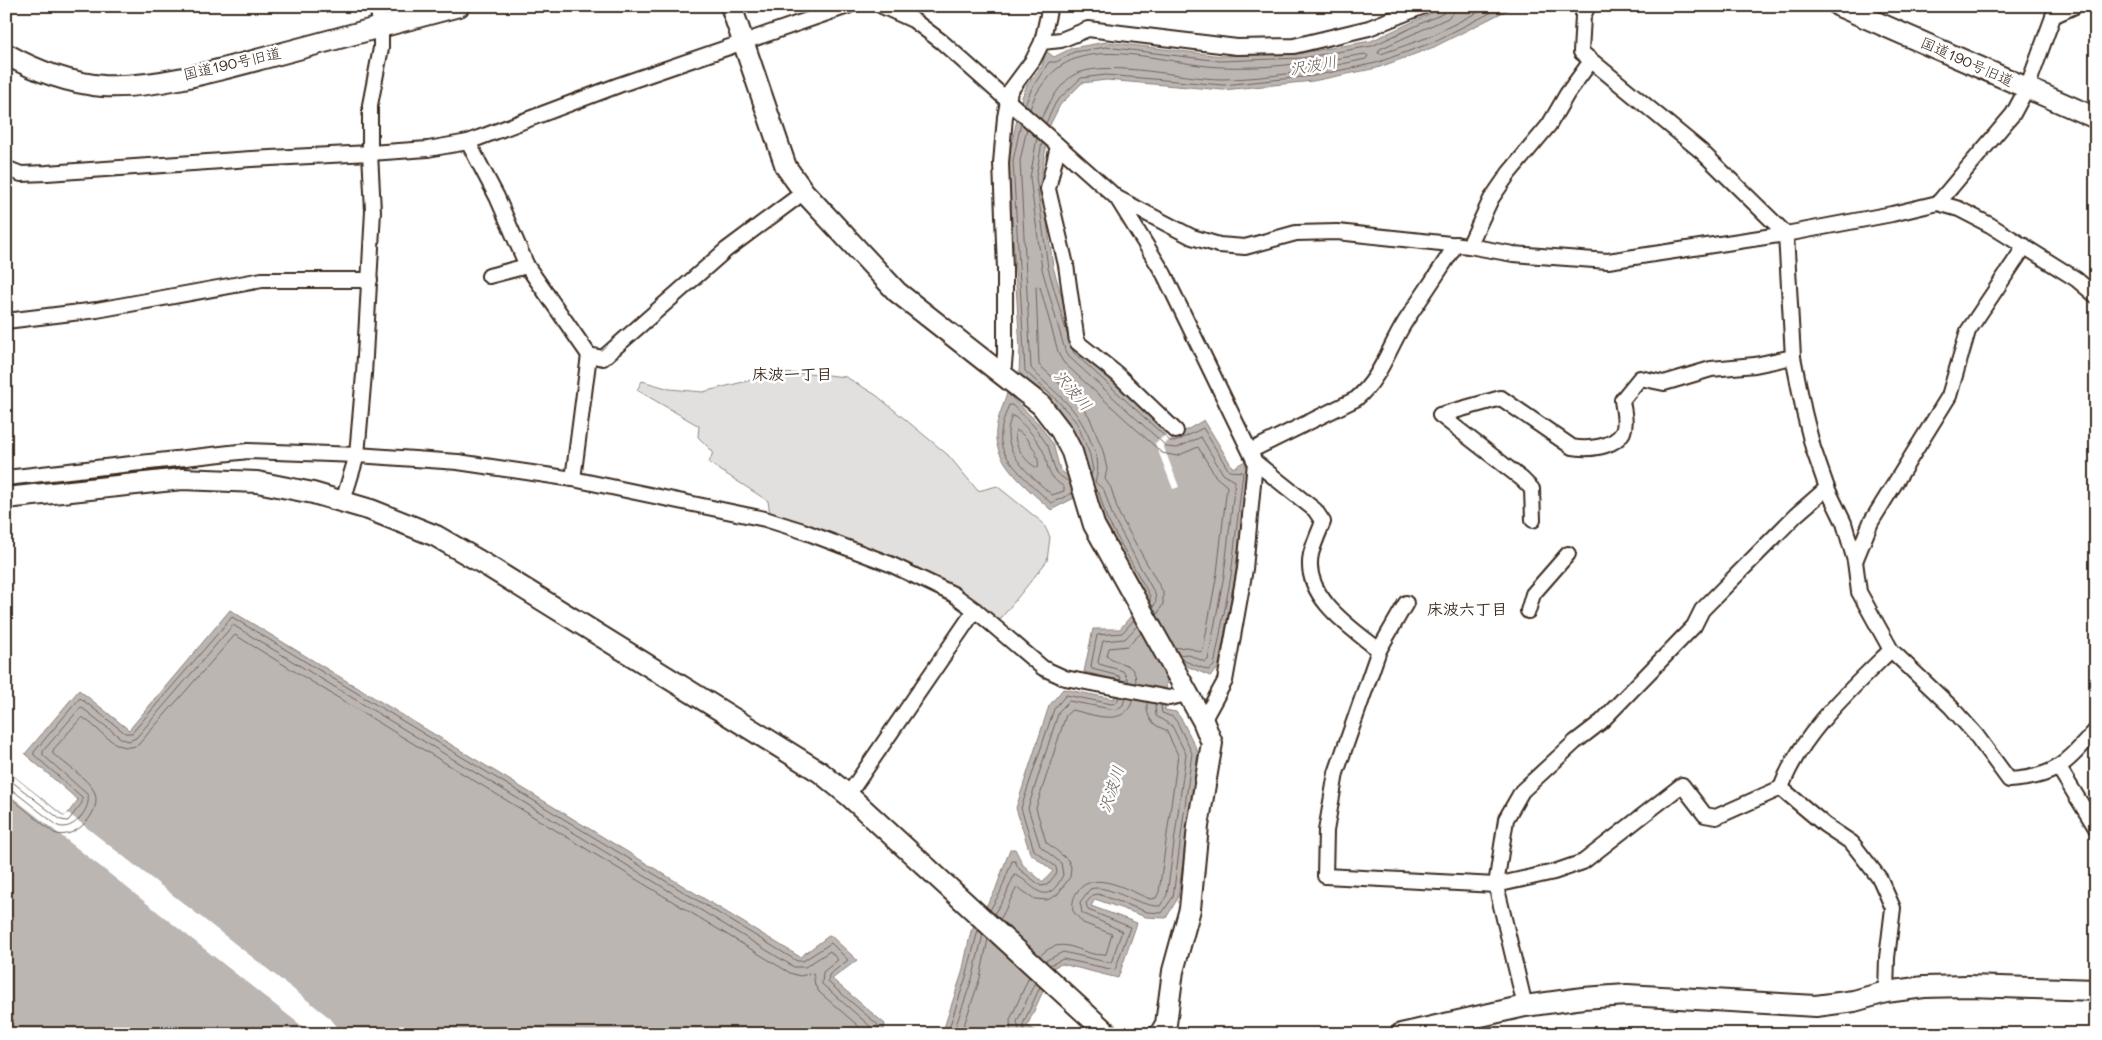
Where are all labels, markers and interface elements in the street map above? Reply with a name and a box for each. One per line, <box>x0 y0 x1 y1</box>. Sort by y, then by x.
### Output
street label: 国道190号旧道 <box>1918 32 2017 91</box>
street label: 国道190号旧道 <box>181 42 283 84</box>
water label: 沢波川 <box>1287 50 1338 79</box>
district label: 床波一丁目 <box>752 363 832 384</box>
water label: 沢波川 <box>1050 365 1097 415</box>
district label: 床波六丁目 <box>1427 598 1507 619</box>
water label: 沢波川 <box>1093 763 1128 815</box>

